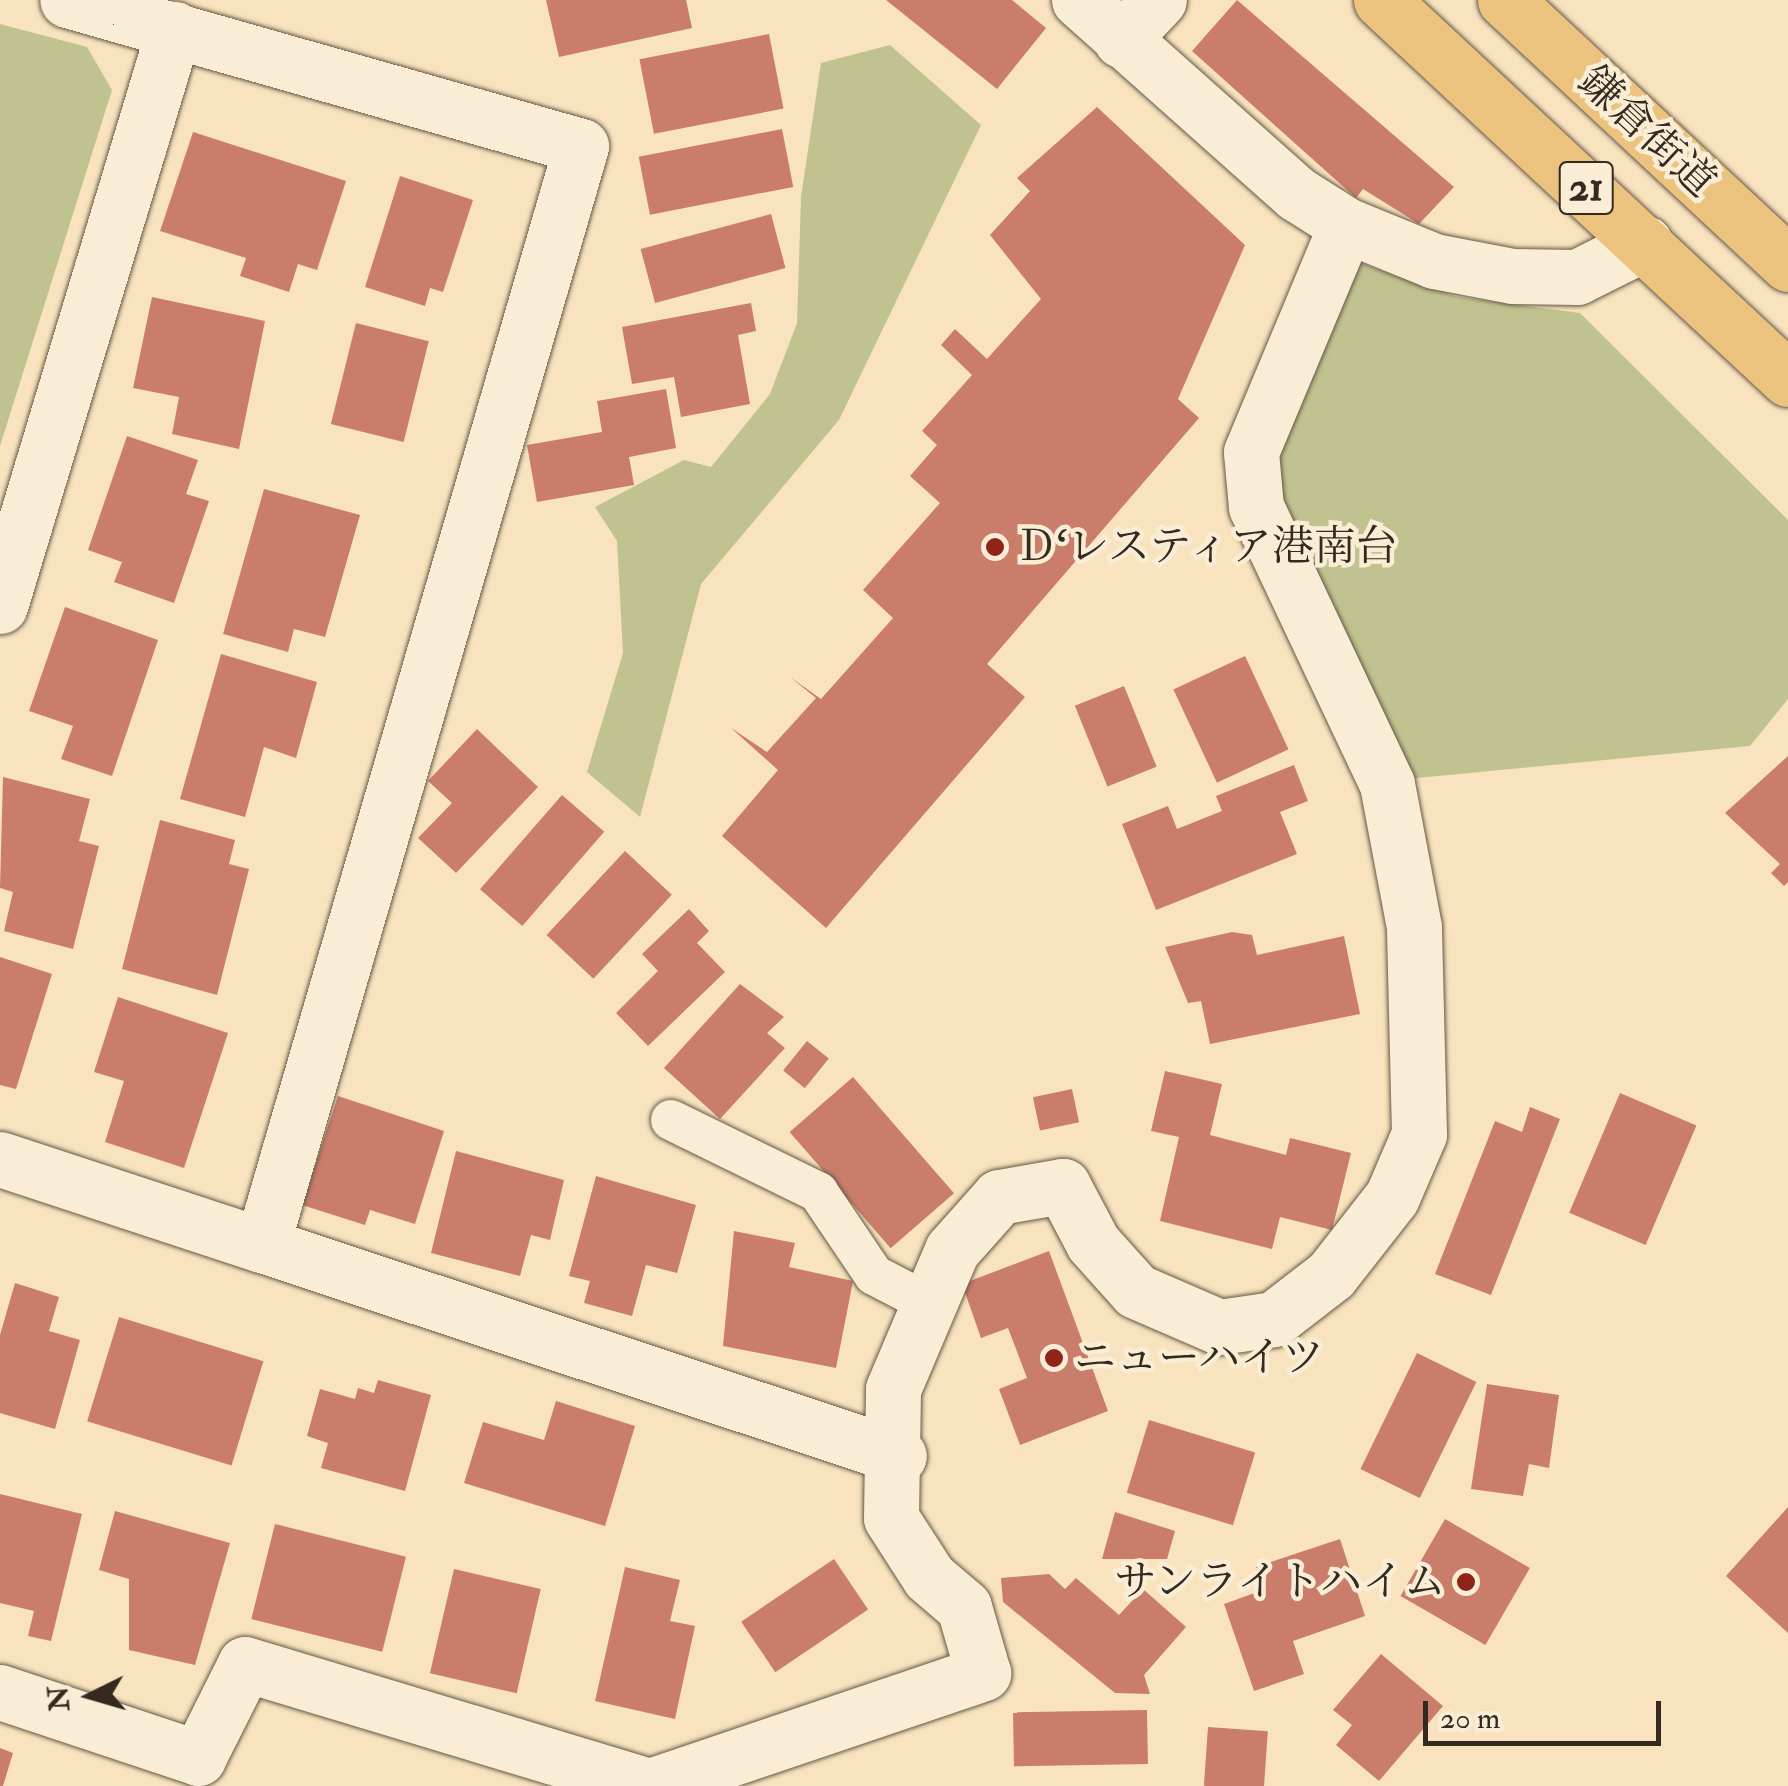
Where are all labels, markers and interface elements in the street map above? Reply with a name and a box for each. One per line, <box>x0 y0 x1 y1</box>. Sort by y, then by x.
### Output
street label: 鎌倉街道 <box>1568 56 1726 208</box>
road number: 21 <box>1558 153 1614 223</box>
place label: Ｄ‘レスティア港南台 <box>1015 522 1403 572</box>
marker: Ｄ‘レスティア港南台 <box>984 536 1006 558</box>
place label: ニューハイツ <box>1074 1333 1326 1383</box>
marker: ニューハイツ <box>1043 1347 1065 1369</box>
place label: サンライトハイム <box>1110 1557 1446 1607</box>
marker: サンライトハイム <box>1455 1571 1477 1593</box>
north arrow <box>40 1646 140 1746</box>
scale bar <box>1428 1681 1666 1743</box>
text: N <box>41 1685 78 1713</box>
text: 20 m <box>1440 1700 1500 1737</box>

